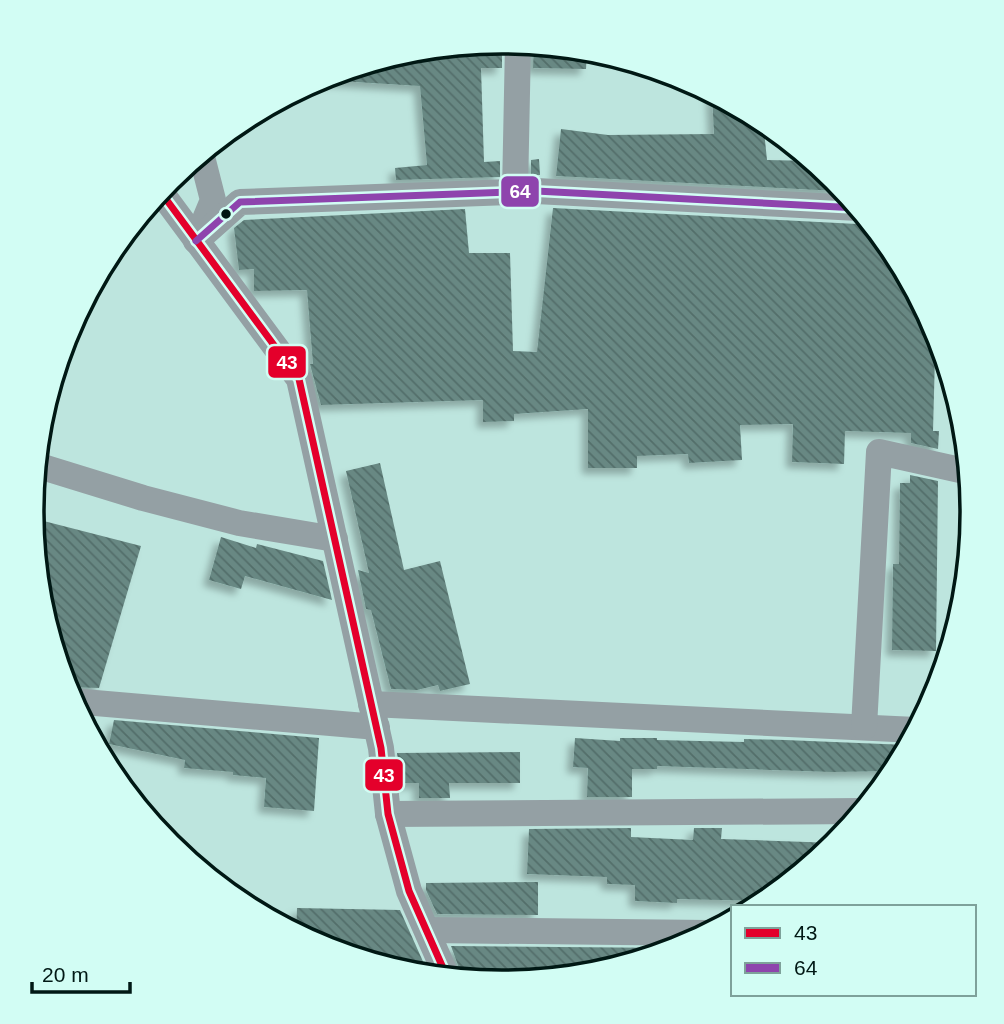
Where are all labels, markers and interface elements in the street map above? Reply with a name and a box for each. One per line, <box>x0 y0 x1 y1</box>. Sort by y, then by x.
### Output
line badge: 64 <box>500 175 540 208</box>
text: 64 <box>509 181 531 202</box>
unlabelled marker <box>219 207 233 221</box>
line badge: 43 <box>267 345 307 379</box>
text: 43 <box>276 352 298 373</box>
line badge: 43 <box>364 758 404 792</box>
text: 43 <box>373 765 395 786</box>
legend <box>731 905 976 996</box>
text: 43 <box>794 921 817 944</box>
scale bar <box>32 950 130 994</box>
text: 64 <box>794 956 818 979</box>
text: 20 m <box>42 963 89 986</box>

